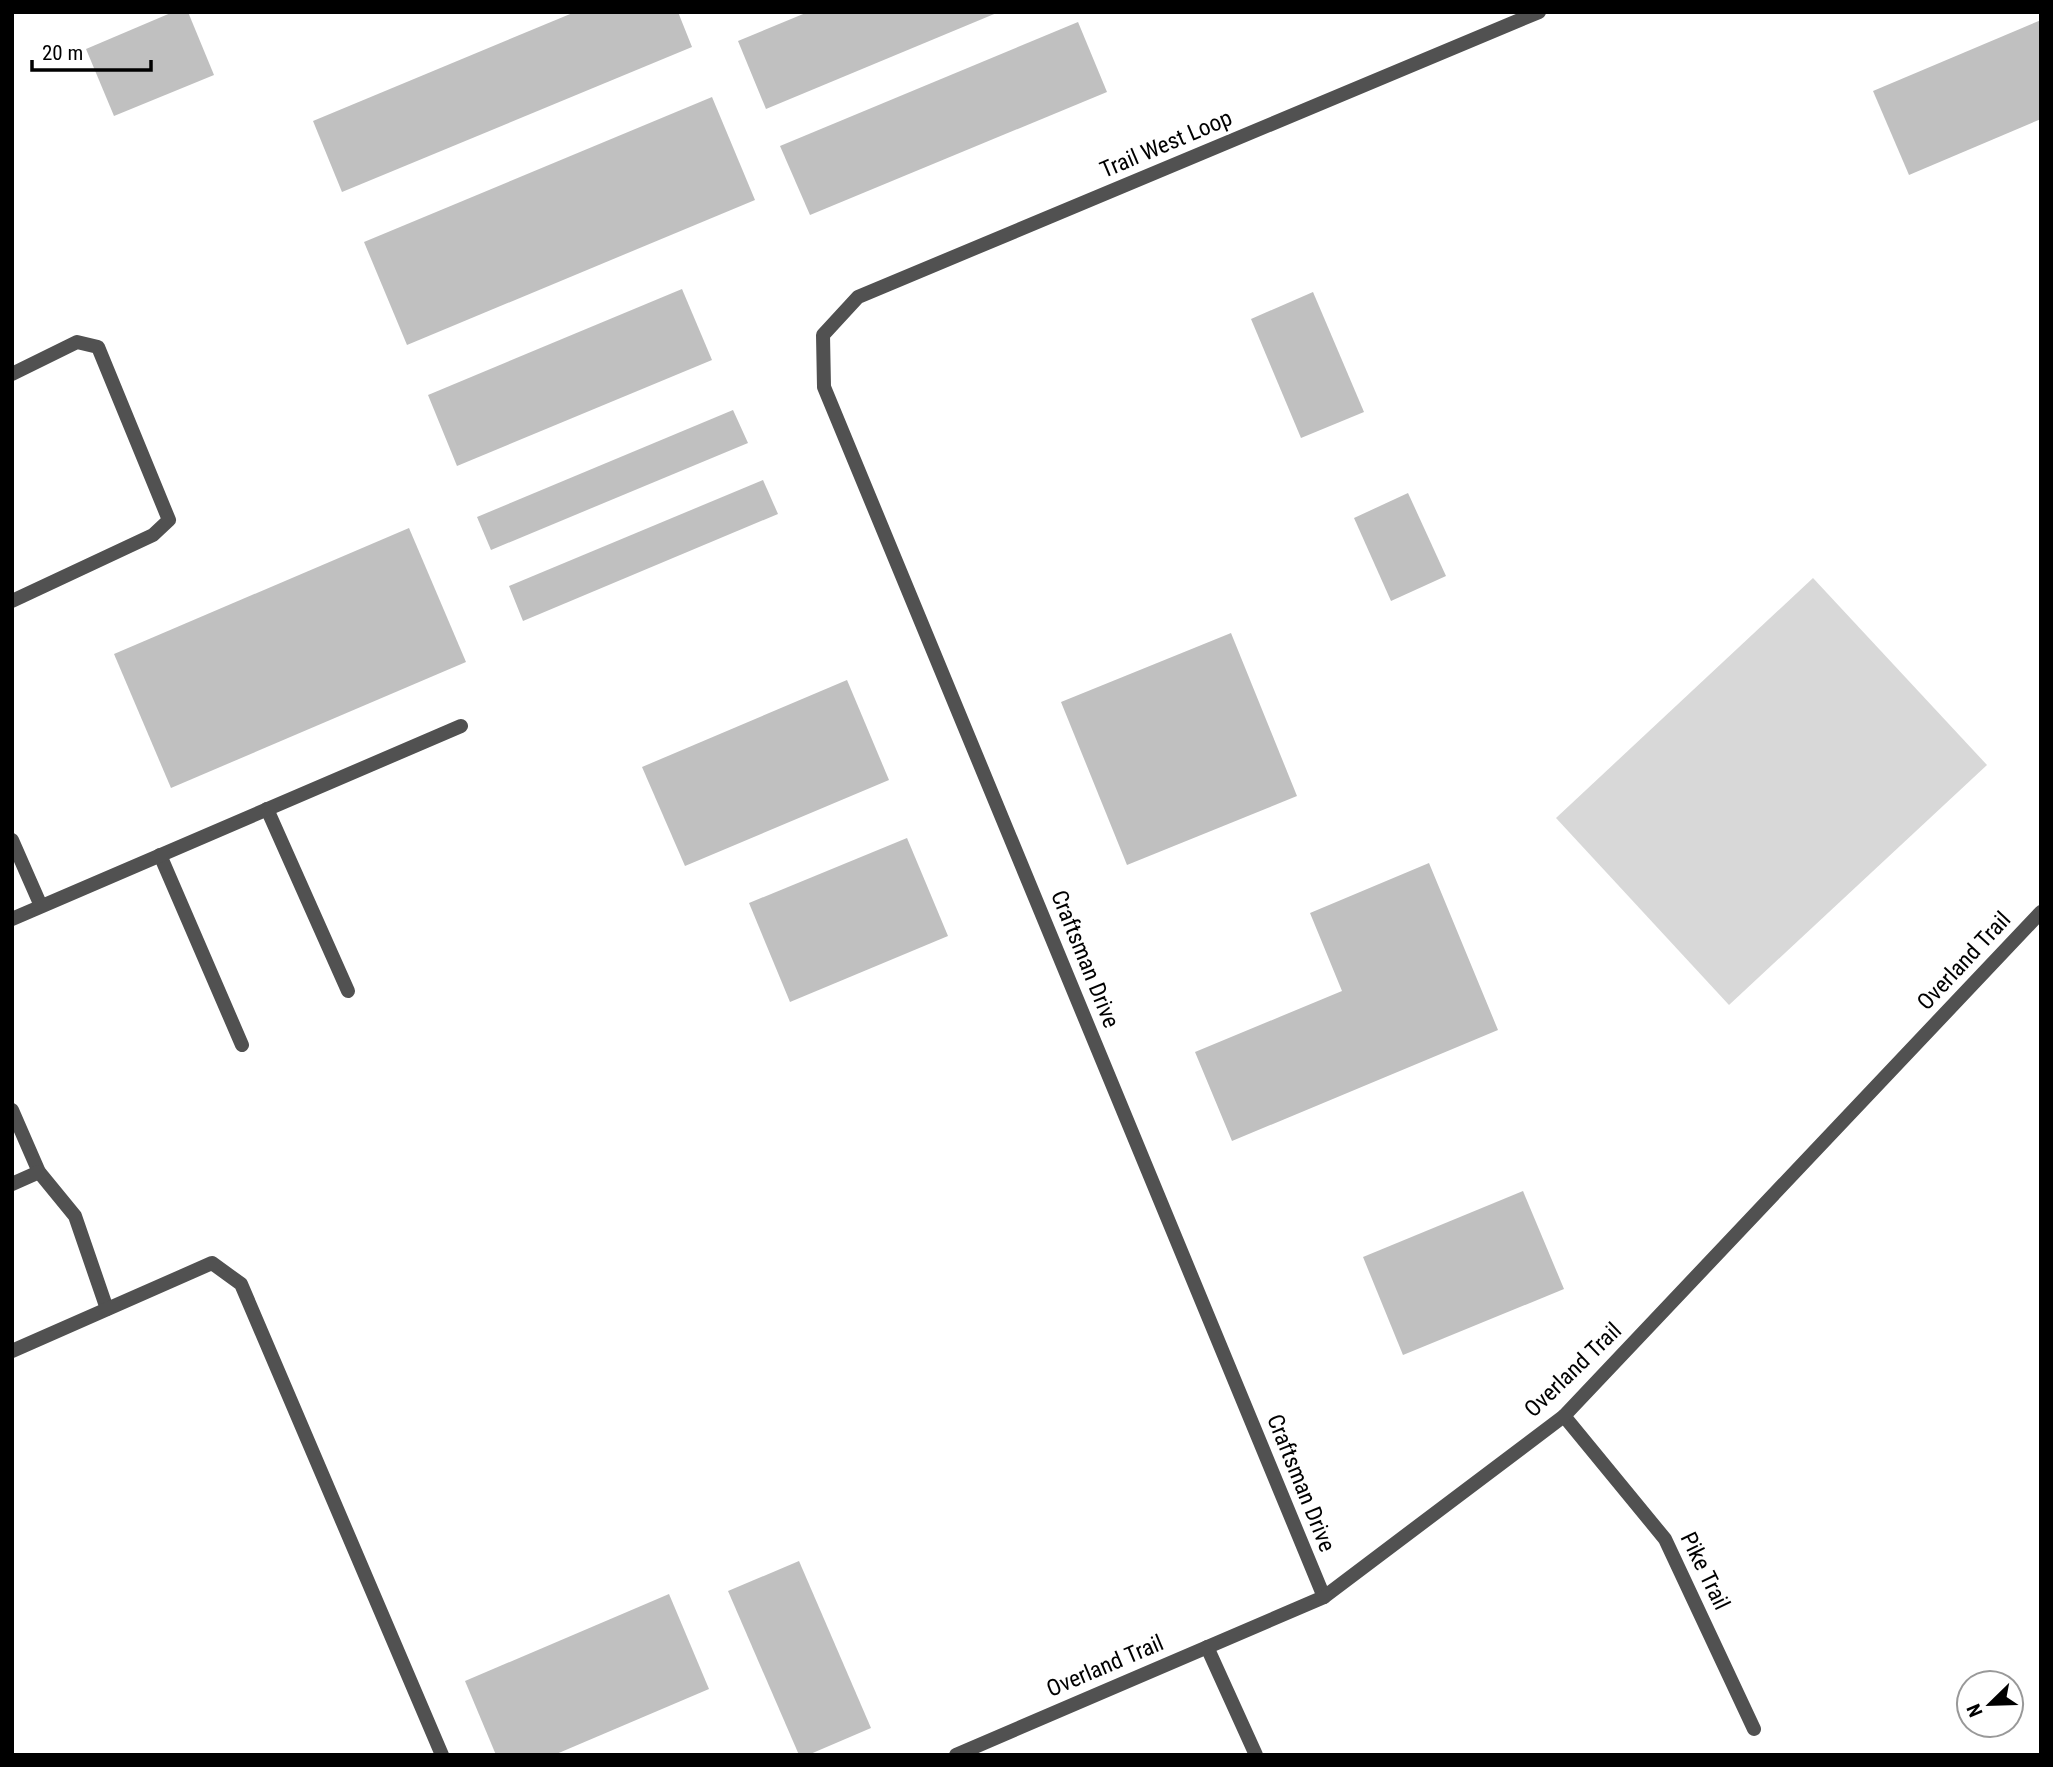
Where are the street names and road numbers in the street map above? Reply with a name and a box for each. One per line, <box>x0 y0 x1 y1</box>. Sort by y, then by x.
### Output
street label: Trail West Loop <box>1096 104 1236 184</box>
street label: Craftsman Drive <box>1045 886 1125 1032</box>
street label: Overland Trail <box>1912 906 2016 1016</box>
street label: Overland Trail <box>1519 1317 1627 1423</box>
street label: Craftsman Drive <box>1261 1410 1341 1556</box>
street label: Pike Trail <box>1675 1528 1735 1614</box>
street label: Overland Trail <box>1043 1629 1167 1703</box>

